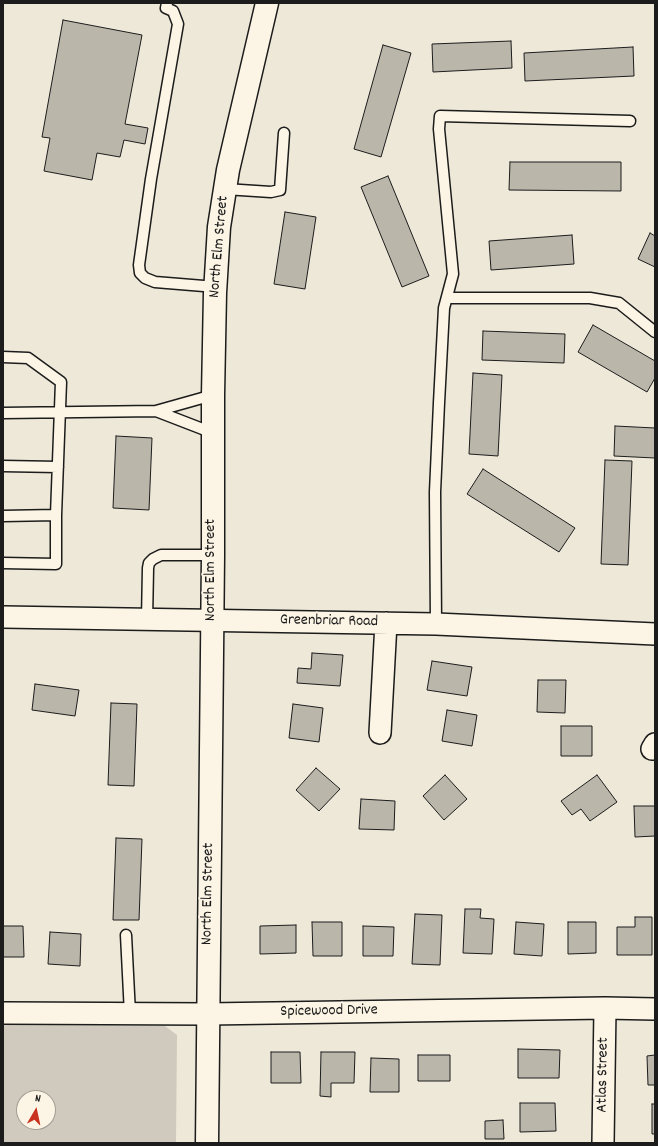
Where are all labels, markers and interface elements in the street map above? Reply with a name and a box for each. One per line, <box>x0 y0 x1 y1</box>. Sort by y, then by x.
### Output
street label: North Elm Street <box>206 195 234 299</box>
street label: North Elm Street <box>202 519 222 621</box>
street label: Greenbriar Road <box>280 612 378 632</box>
street label: North Elm Street <box>199 843 219 945</box>
street label: Spicewood Drive <box>280 1002 378 1022</box>
street label: Atlas Street <box>594 1037 614 1113</box>
north arrow <box>16 1090 56 1130</box>
text: N <box>34 1091 42 1107</box>

